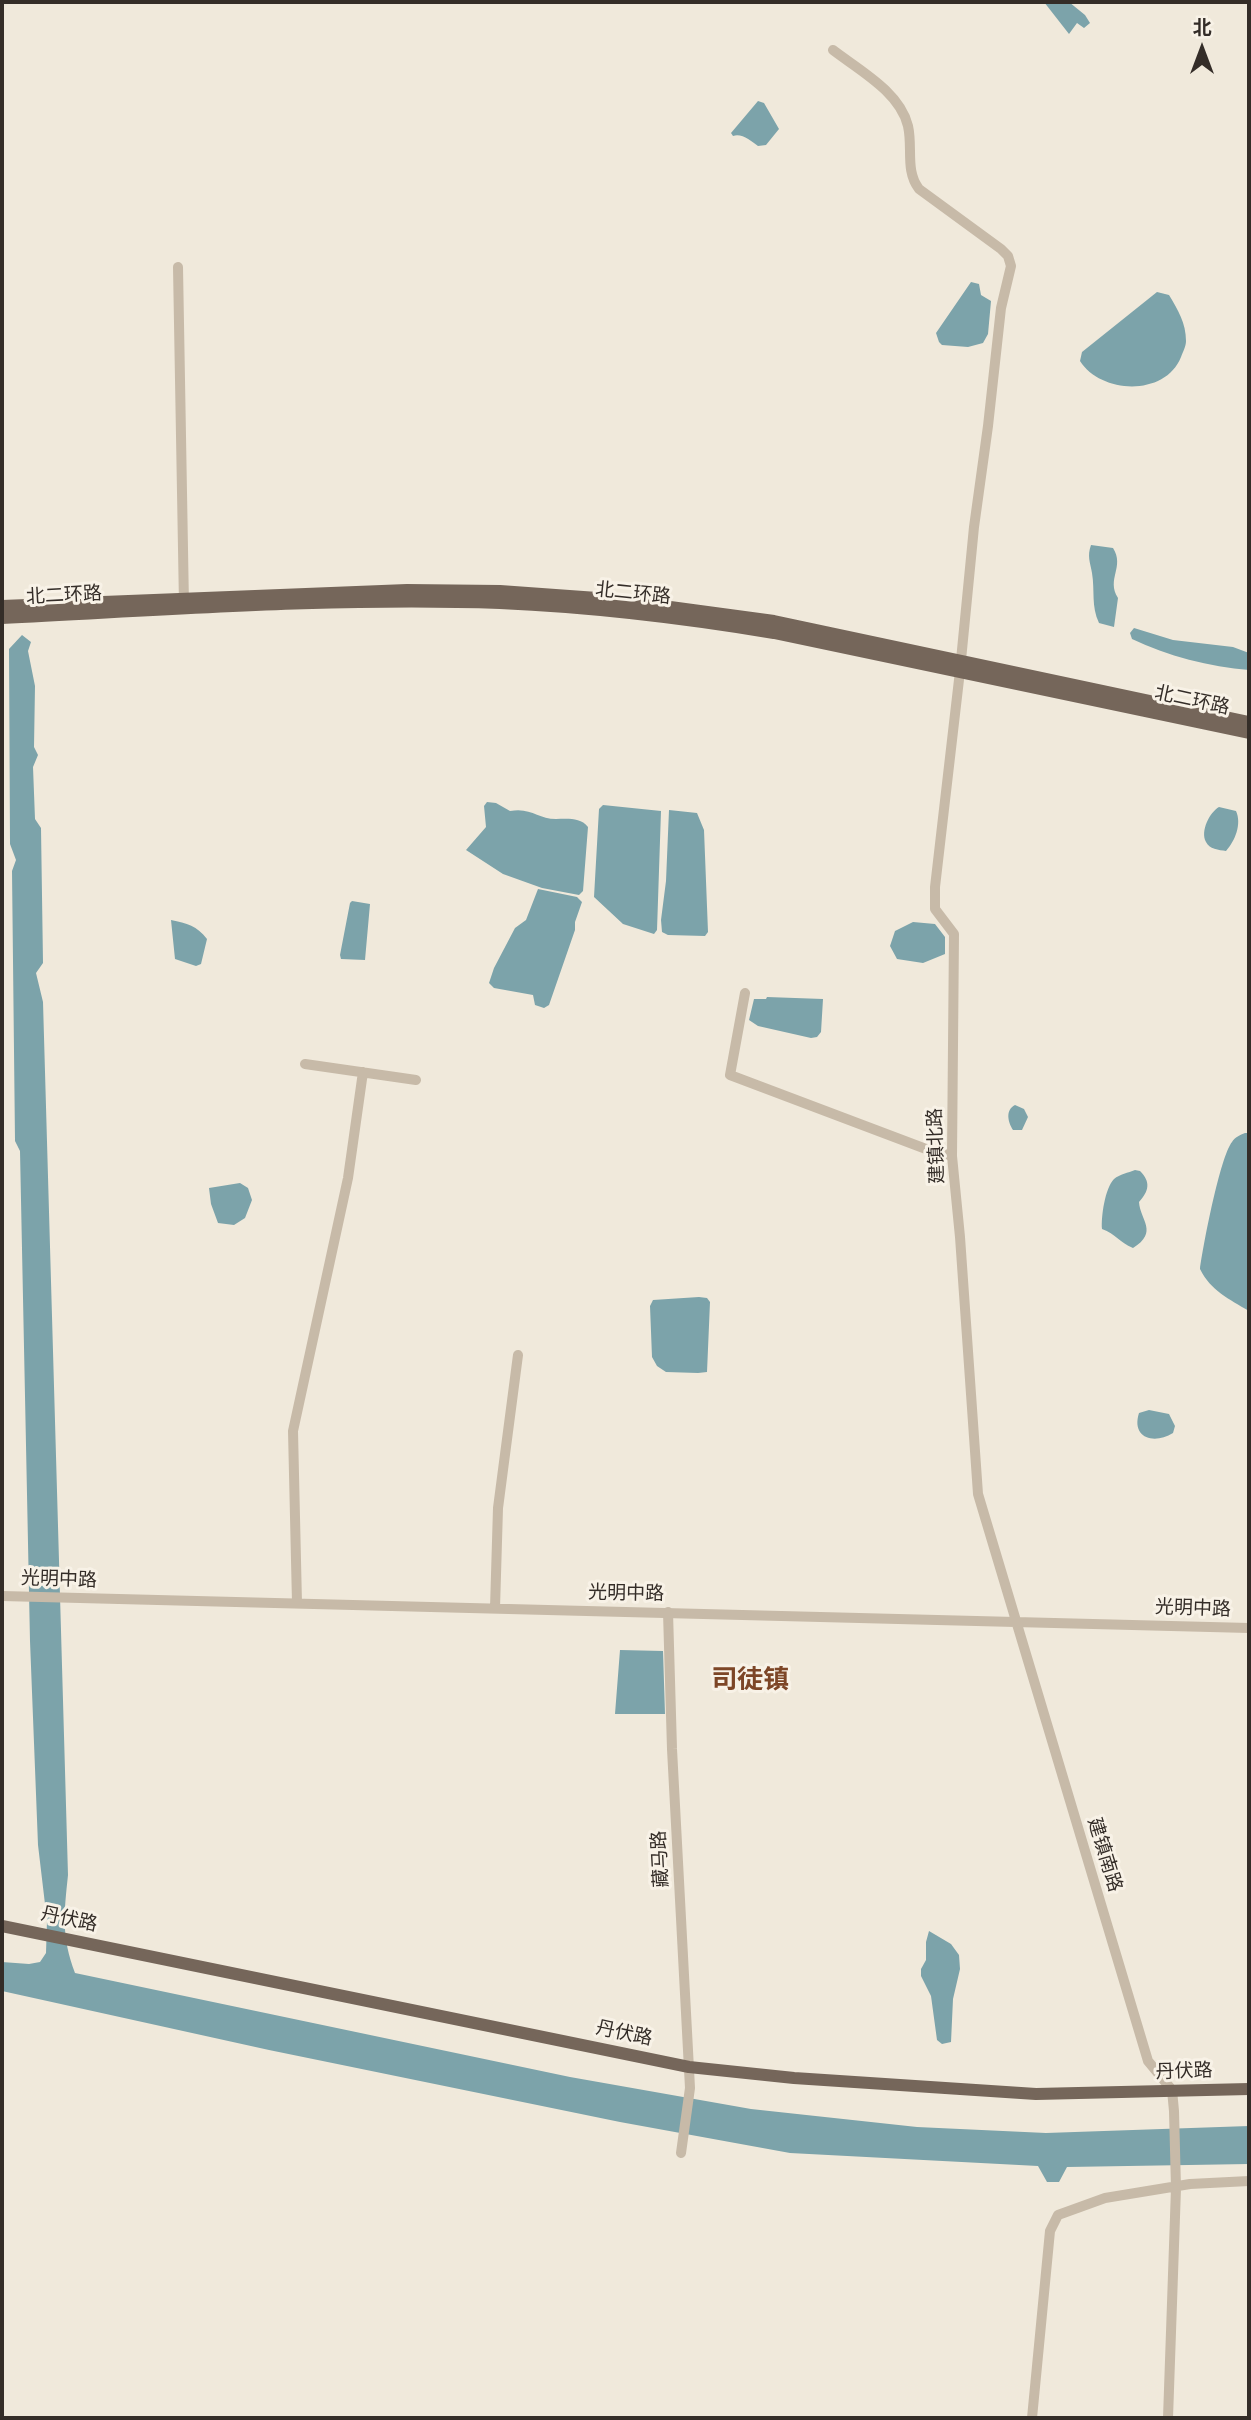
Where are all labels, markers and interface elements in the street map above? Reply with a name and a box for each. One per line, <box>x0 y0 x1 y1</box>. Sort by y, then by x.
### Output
north arrow <box>1167 14 1237 84</box>
text: 北 <box>1192 17 1212 39</box>
street label: 北二环路 <box>594 579 672 609</box>
street label: 北二环路 <box>25 583 103 609</box>
street label: 北二环路 <box>1152 682 1232 720</box>
street label: 建镇北路 <box>924 1108 950 1184</box>
street label: 光明中路 <box>21 1567 97 1593</box>
street label: 光明中路 <box>588 1582 664 1606</box>
street label: 光明中路 <box>1155 1596 1231 1622</box>
district label: 司徒镇 <box>711 1665 789 1697</box>
street label: 建镇南路 <box>1082 1815 1126 1895</box>
street label: 藏马路 <box>648 1830 674 1888</box>
street label: 丹伏路 <box>39 1903 99 1937</box>
street label: 丹伏路 <box>594 2017 654 2051</box>
street label: 丹伏路 <box>1155 2060 1213 2084</box>

